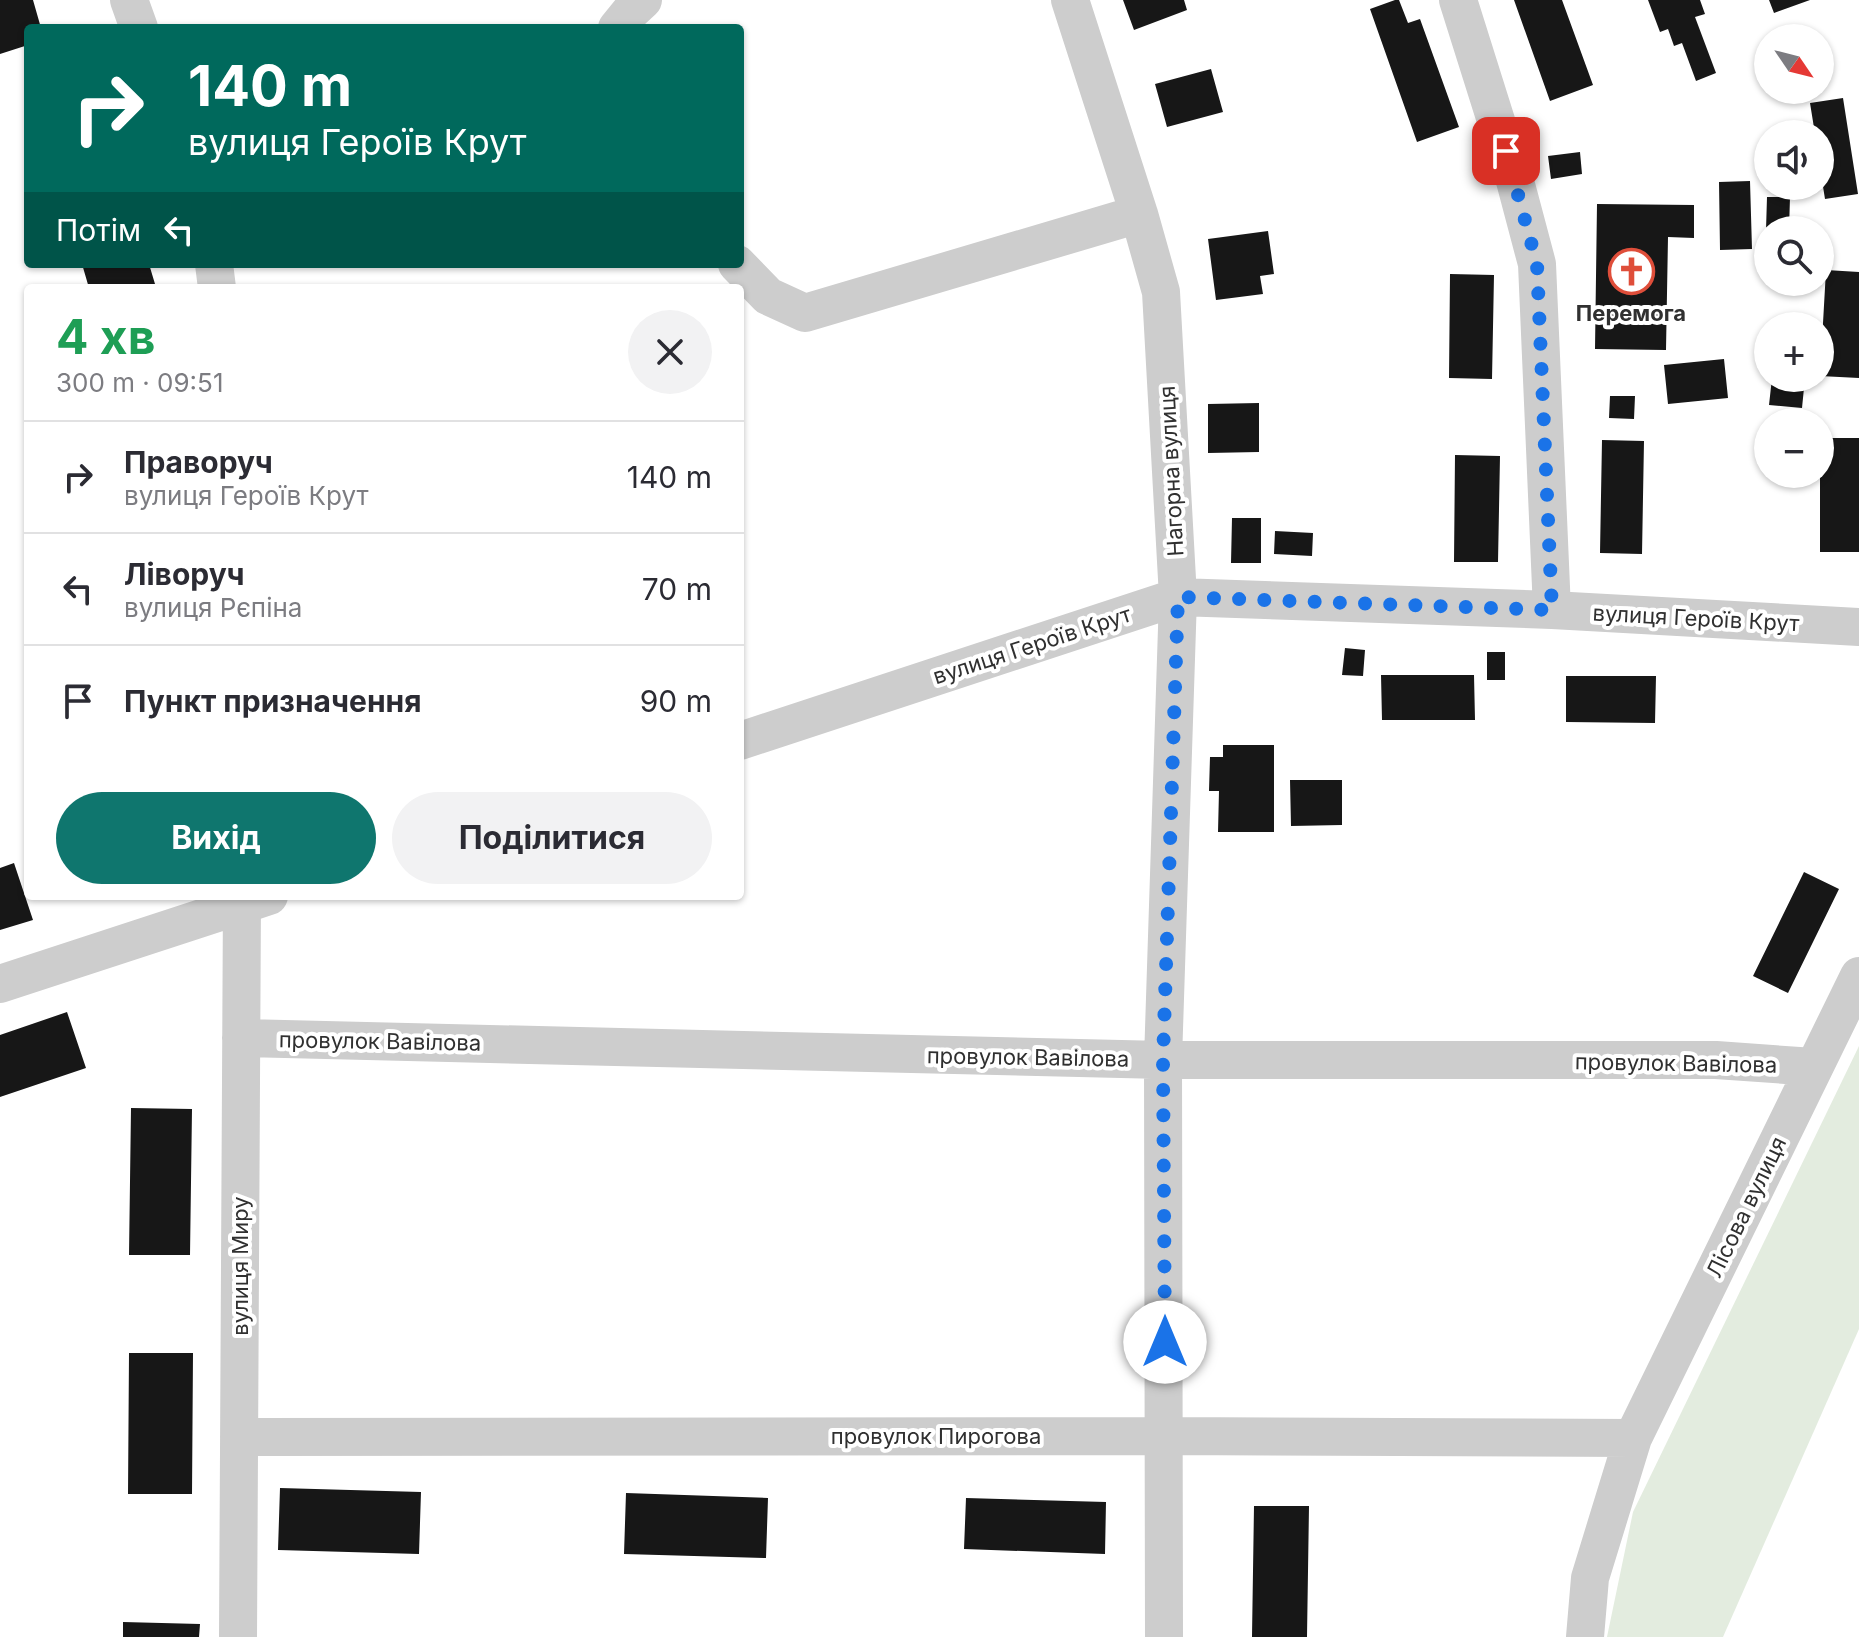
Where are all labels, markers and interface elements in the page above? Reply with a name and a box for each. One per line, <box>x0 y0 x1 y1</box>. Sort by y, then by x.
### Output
north arrow <box>1754 24 1834 104</box>
map controls <box>1754 24 1834 488</box>
text: 140 m <box>188 52 352 120</box>
icon: right <box>56 56 160 160</box>
pin <box>1472 117 1540 185</box>
text: вулиця Героїв Крут <box>188 120 527 164</box>
button: sound <box>1754 120 1834 200</box>
icon: arrive <box>1484 129 1528 173</box>
icon: left <box>157 208 201 252</box>
text: Потім <box>56 212 141 248</box>
button: search <box>1754 216 1834 296</box>
church icon: Перемога <box>1607 248 1655 296</box>
place label: Перемога <box>1576 300 1686 326</box>
text: 4 хв <box>56 307 155 366</box>
button: close <box>628 310 712 394</box>
button: + <box>1754 312 1834 392</box>
text: 300 m · 09:51 <box>56 367 223 398</box>
street label: Нагорна вулиця <box>1154 385 1188 557</box>
button: − <box>1754 408 1834 488</box>
text: Праворуч <box>124 444 273 480</box>
icon: right <box>56 455 100 499</box>
text: 140 m <box>627 459 712 495</box>
text: вулиця Героїв Крут <box>124 480 369 511</box>
text: Ліворуч <box>124 556 244 592</box>
icon: left <box>56 567 100 611</box>
text: 70 m <box>642 571 712 607</box>
text: вулиця Рєпіна <box>124 592 302 623</box>
street label: вулиця Героїв Крут <box>930 600 1135 689</box>
street label: вулиця Героїв Крут <box>1592 600 1801 636</box>
icon: arrive <box>56 679 100 723</box>
text: Пункт призначення <box>124 683 422 719</box>
text: 90 m <box>640 683 712 719</box>
button: Вихід <box>56 792 376 884</box>
button: Поділитися <box>392 792 712 884</box>
street label: провулок Вавілова <box>279 1026 481 1056</box>
street label: провулок Вавілова <box>927 1042 1129 1072</box>
street label: провулок Вавілова <box>1575 1048 1777 1078</box>
street label: Лісова вулиця <box>1701 1132 1791 1282</box>
street label: вулиця Миру <box>227 1196 253 1336</box>
position arrow <box>1123 1300 1207 1384</box>
street label: провулок Пирогова <box>831 1423 1041 1449</box>

